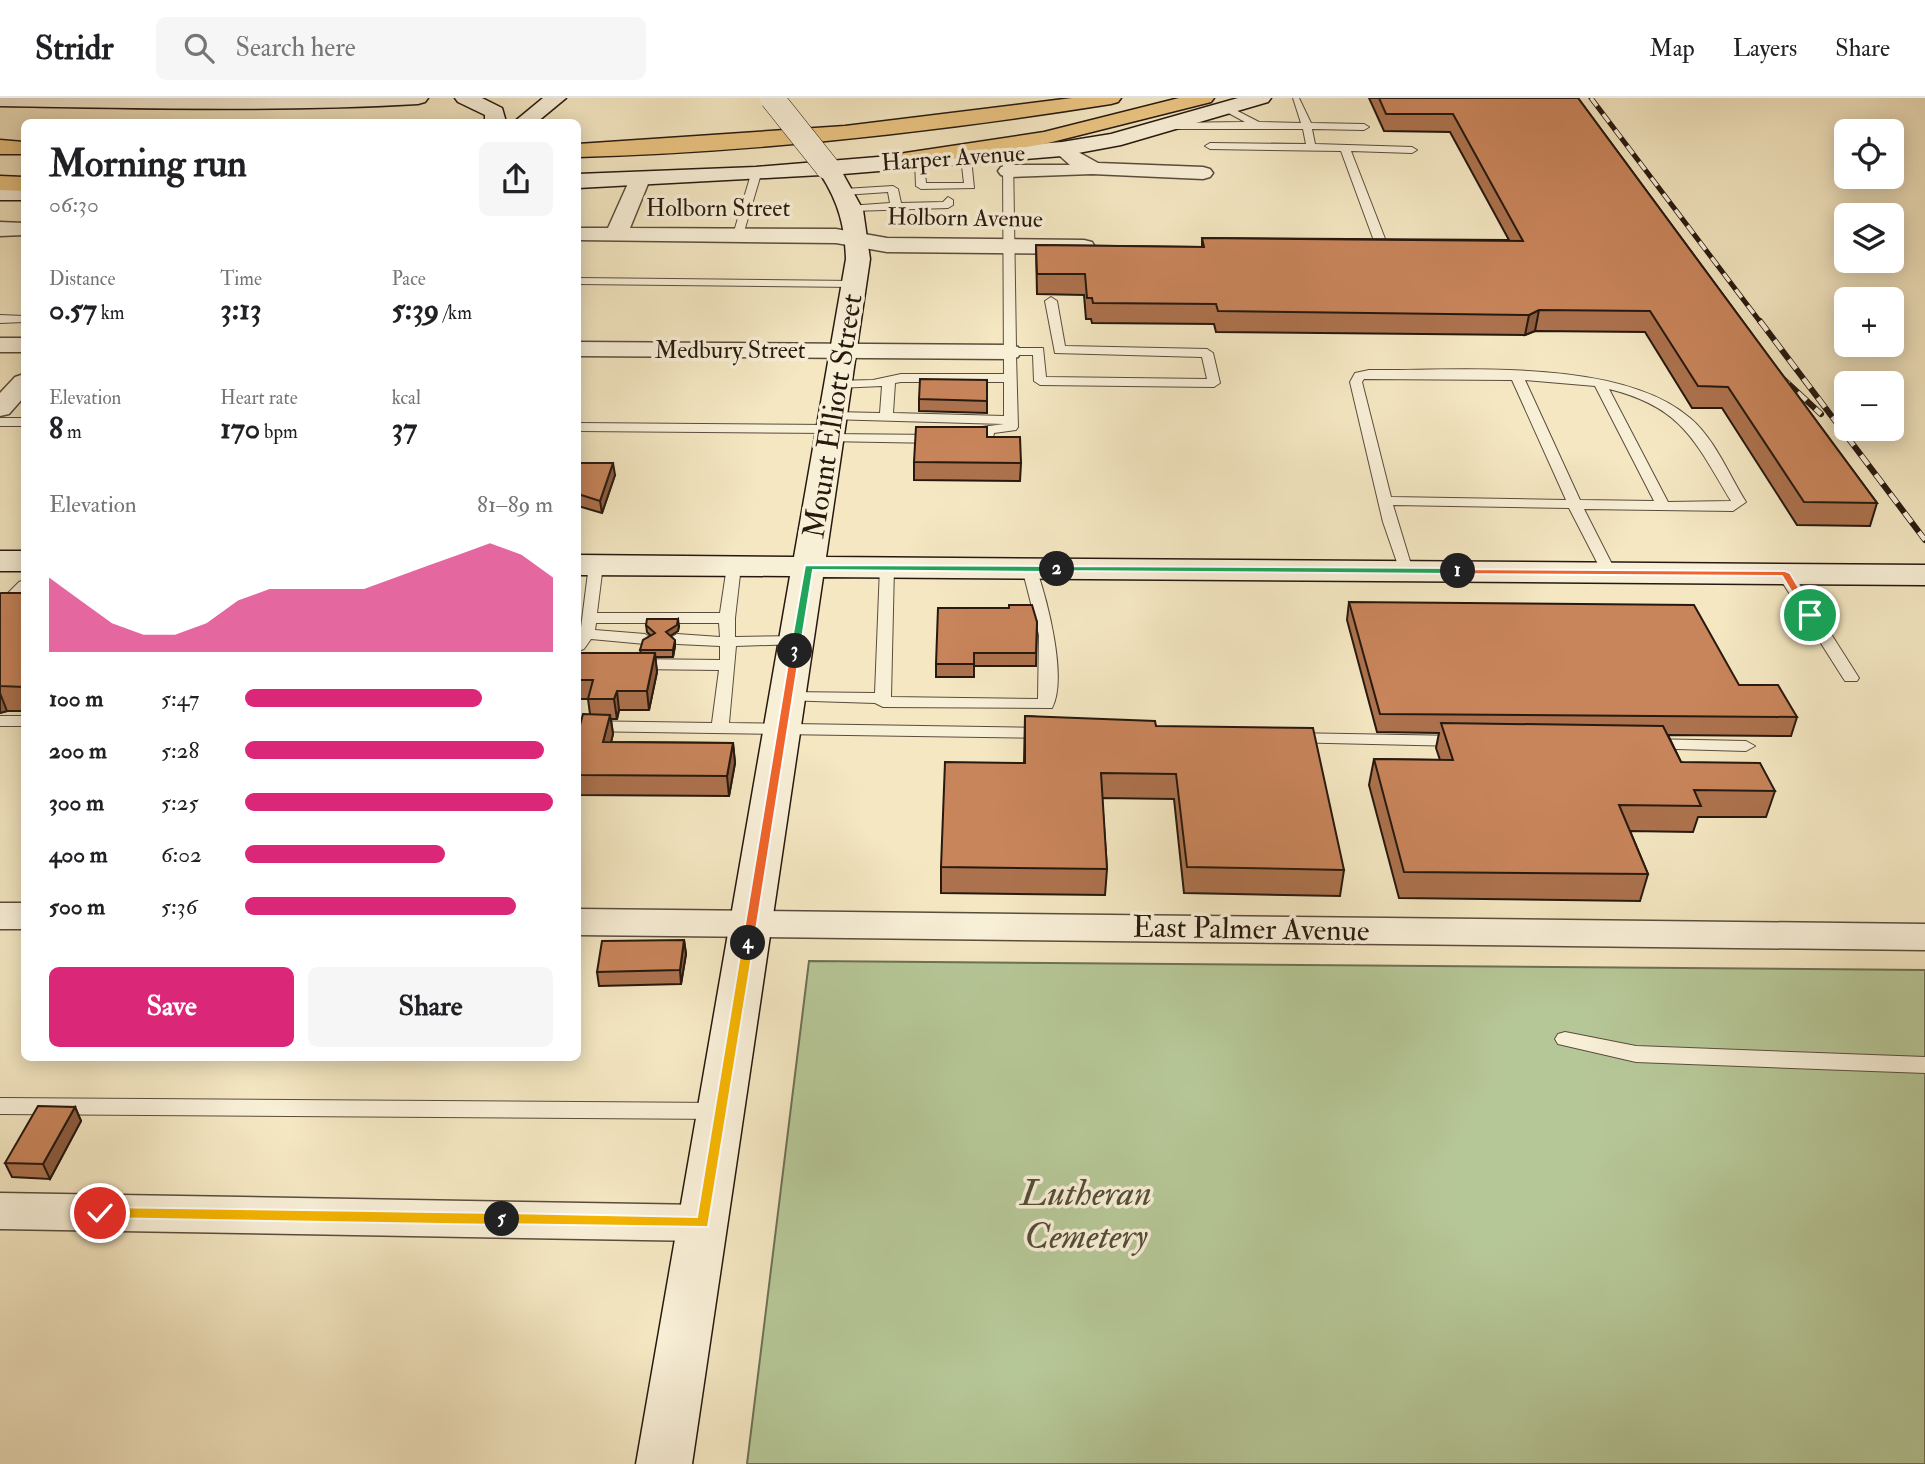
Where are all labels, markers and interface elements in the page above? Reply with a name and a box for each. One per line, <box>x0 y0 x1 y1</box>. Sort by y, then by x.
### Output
search box <box>156 17 646 80</box>
text: Stridr <box>35 28 114 69</box>
icon: search <box>180 29 218 67</box>
text: Search here <box>236 32 356 64</box>
text: Map <box>1650 33 1695 64</box>
text: Layers <box>1733 33 1797 64</box>
text: Share <box>1835 33 1890 64</box>
map controls <box>1834 119 1904 441</box>
button: locate <box>1834 119 1904 189</box>
street label: Harper Avenue <box>880 138 1026 178</box>
text: Morning run <box>49 140 247 188</box>
button: share <box>479 142 553 216</box>
text: 06:30 <box>49 190 99 219</box>
street label: Holborn Street <box>646 193 790 224</box>
street label: Holborn Avenue <box>887 201 1043 235</box>
button: layers <box>1834 203 1904 273</box>
text: Distance <box>49 267 115 291</box>
text: Time <box>220 267 262 291</box>
text: Pace <box>392 267 426 291</box>
button: + <box>1834 287 1904 357</box>
text: 0.57 <box>49 291 97 328</box>
text: 3:13 <box>220 291 262 328</box>
text: 5:39 <box>392 291 439 328</box>
street label: Mount Elliott Street <box>795 291 871 541</box>
text: km <box>97 301 124 325</box>
text: /km <box>439 301 472 325</box>
street label: Medbury Street <box>654 335 806 366</box>
button: − <box>1834 371 1904 441</box>
text: Elevation <box>49 386 121 410</box>
text: Heart rate <box>220 386 298 410</box>
text: kcal <box>392 386 421 410</box>
text: 8 <box>49 410 63 447</box>
text: 170 <box>220 410 260 447</box>
text: 37 <box>392 410 417 447</box>
text: m <box>63 420 82 444</box>
text: bpm <box>260 420 298 444</box>
text: Elevation <box>49 490 137 519</box>
text: 81–89 m <box>477 490 553 519</box>
pin: 2 <box>1040 552 1074 587</box>
pin: 1 <box>1440 554 1476 588</box>
text: 2 <box>1052 556 1061 580</box>
text: 1 <box>1454 558 1461 582</box>
pin <box>1780 585 1840 645</box>
icon: arrive <box>1791 596 1829 634</box>
pin: 3 <box>778 634 812 668</box>
text: 3 <box>791 638 798 662</box>
text: 100 m <box>49 684 103 713</box>
text: 5:47 <box>161 684 199 713</box>
text: 200 m <box>49 736 107 765</box>
text: 5:28 <box>161 736 199 765</box>
text: 300 m <box>49 788 104 817</box>
text: 5:25 <box>161 788 199 817</box>
text: 400 m <box>49 840 108 869</box>
text: 6:02 <box>161 840 202 869</box>
text: 500 m <box>49 892 105 921</box>
text: 5:36 <box>161 892 197 921</box>
street label: East Palmer Avenue <box>1132 908 1370 950</box>
pin: 4 <box>730 926 766 960</box>
text: 4 <box>742 930 753 954</box>
button: Save <box>49 967 294 1047</box>
button: Share <box>308 967 553 1047</box>
park label: Lutheran Cemetery <box>1018 1170 1152 1260</box>
pin <box>70 1183 130 1243</box>
icon: check <box>81 1194 119 1232</box>
pin: 5 <box>484 1202 520 1236</box>
text: 5 <box>497 1206 506 1230</box>

